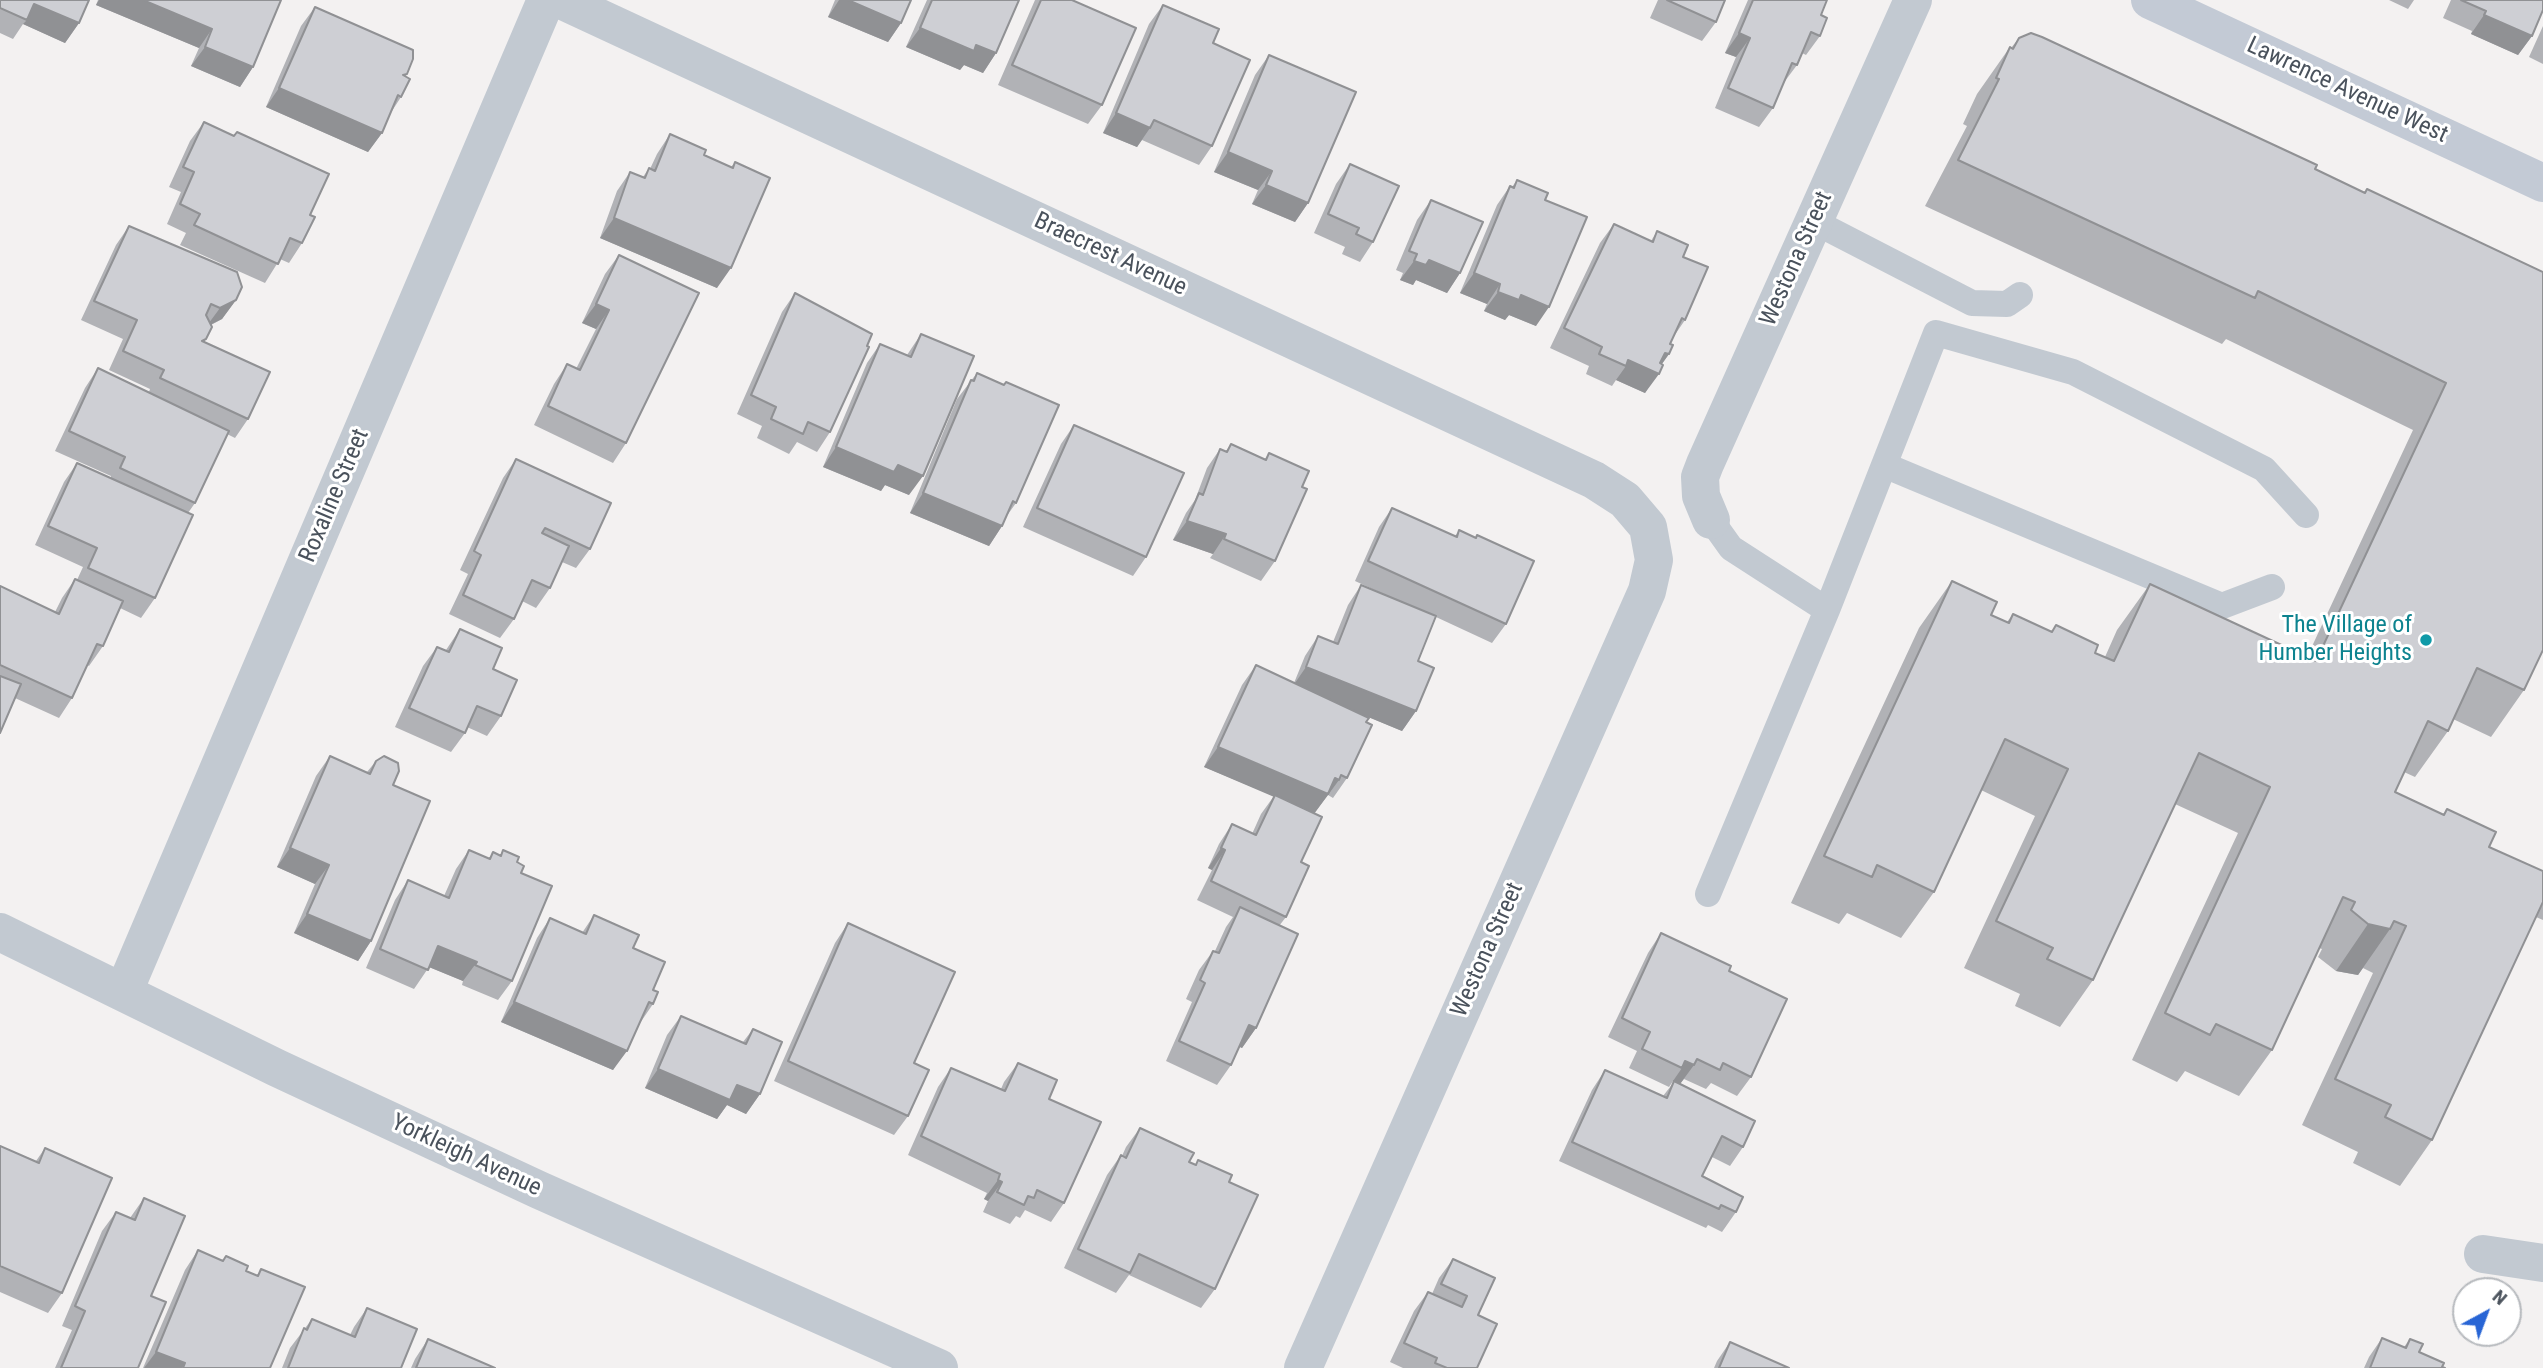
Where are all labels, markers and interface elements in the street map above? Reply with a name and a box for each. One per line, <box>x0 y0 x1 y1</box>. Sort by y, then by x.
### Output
street label: Lawrence Avenue West <box>2242 32 2452 150</box>
street label: Westona Street <box>1755 187 1839 331</box>
street label: Braecrest Avenue <box>1029 207 1191 303</box>
street label: Roxaline Street <box>294 425 376 567</box>
place label: The Village of Humber Heights <box>2258 612 2412 668</box>
marker: The Village of Humber Heights <box>2418 632 2434 648</box>
street label: Westona Street <box>1446 878 1530 1022</box>
street label: Yorkleigh Avenue <box>386 1109 546 1203</box>
north arrow <box>2452 1277 2522 1347</box>
text: N <box>2488 1285 2512 1310</box>

